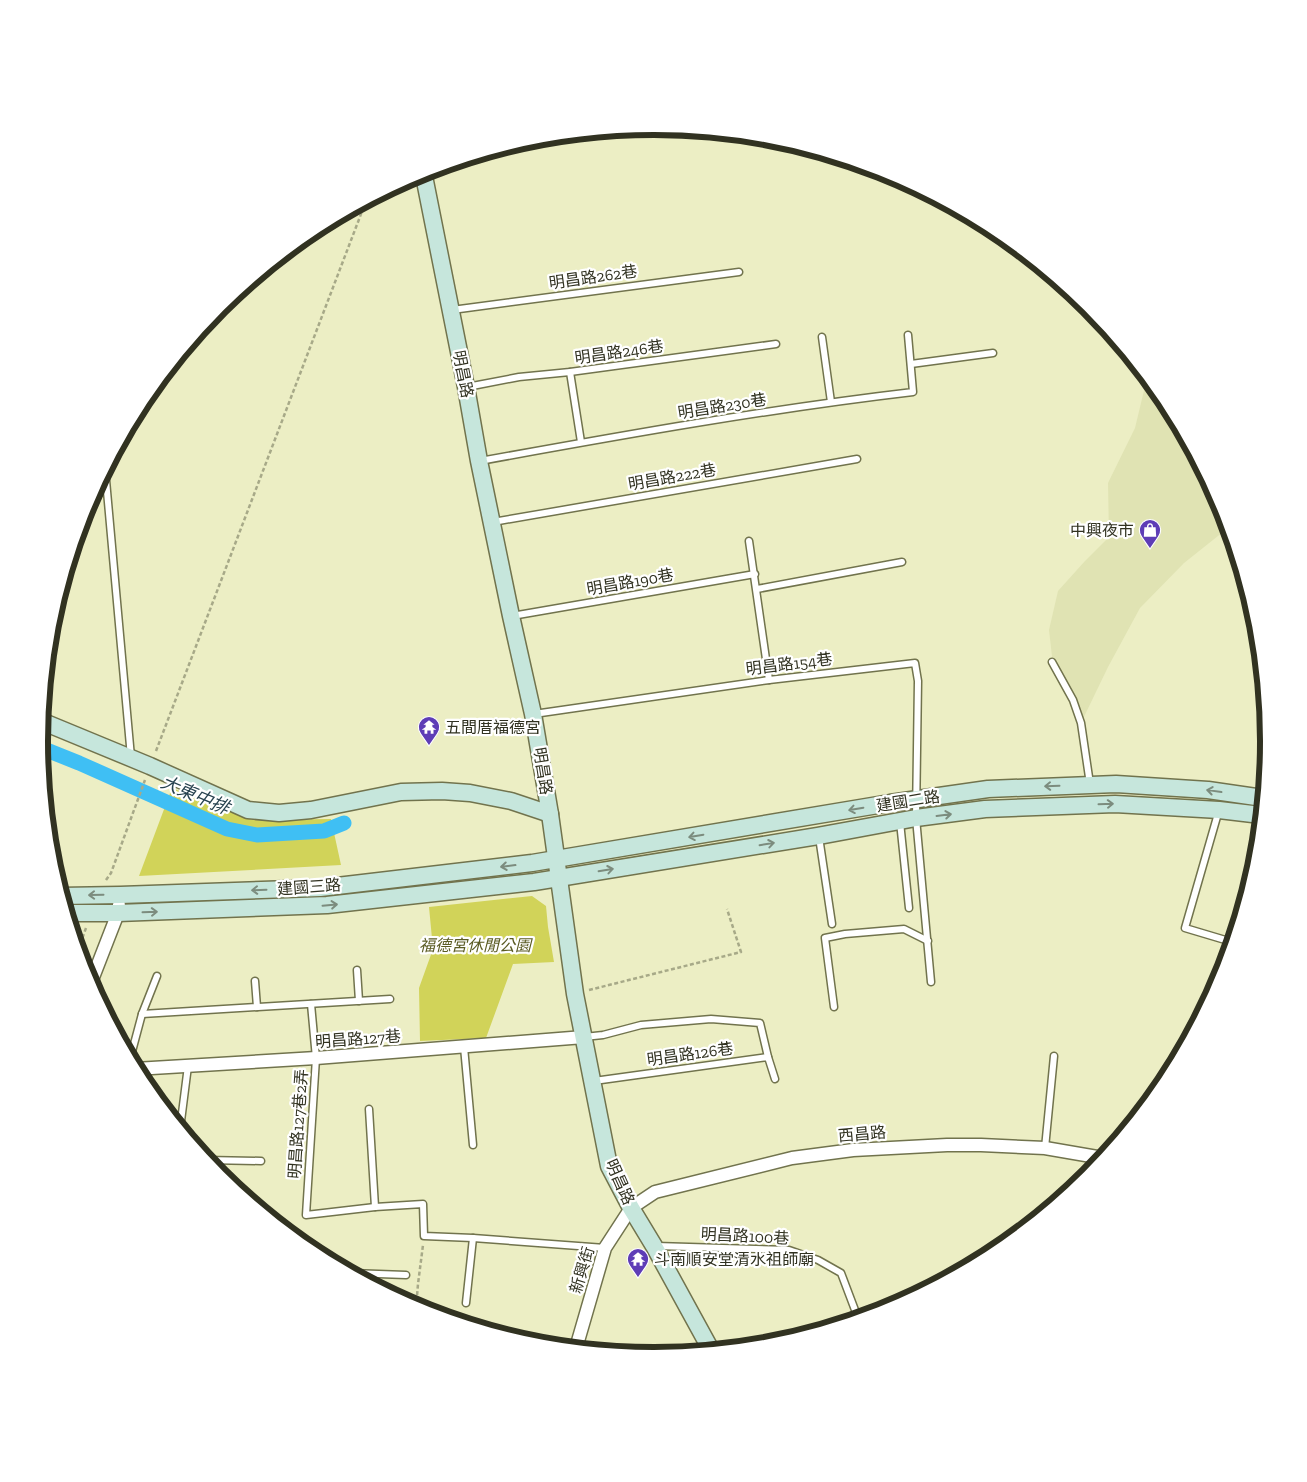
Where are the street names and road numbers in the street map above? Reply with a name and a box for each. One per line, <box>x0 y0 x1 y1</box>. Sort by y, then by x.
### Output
street label: 明昌路262巷 <box>548 261 638 293</box>
street label: 明昌路246巷 <box>573 336 665 368</box>
street label: 明昌路 <box>449 349 477 399</box>
street label: 明昌路230巷 <box>676 390 768 422</box>
street label: 明昌路222巷 <box>627 460 717 494</box>
street label: 明昌路190巷 <box>585 565 675 599</box>
street label: 明昌路154巷 <box>745 649 833 679</box>
street label: 明昌路 <box>530 746 556 796</box>
street label: 建國二路 <box>875 787 941 815</box>
street label: 建國三路 <box>276 875 342 899</box>
street label: 明昌路127巷 <box>314 1027 402 1051</box>
street label: 明昌路126巷 <box>646 1039 734 1069</box>
street label: 明昌路127巷2弄 <box>285 1068 311 1180</box>
street label: 西昌路 <box>837 1122 887 1146</box>
street label: 明昌路 <box>602 1156 638 1208</box>
street label: 明昌路100巷 <box>700 1224 790 1248</box>
street label: 新興街 <box>566 1244 598 1296</box>

